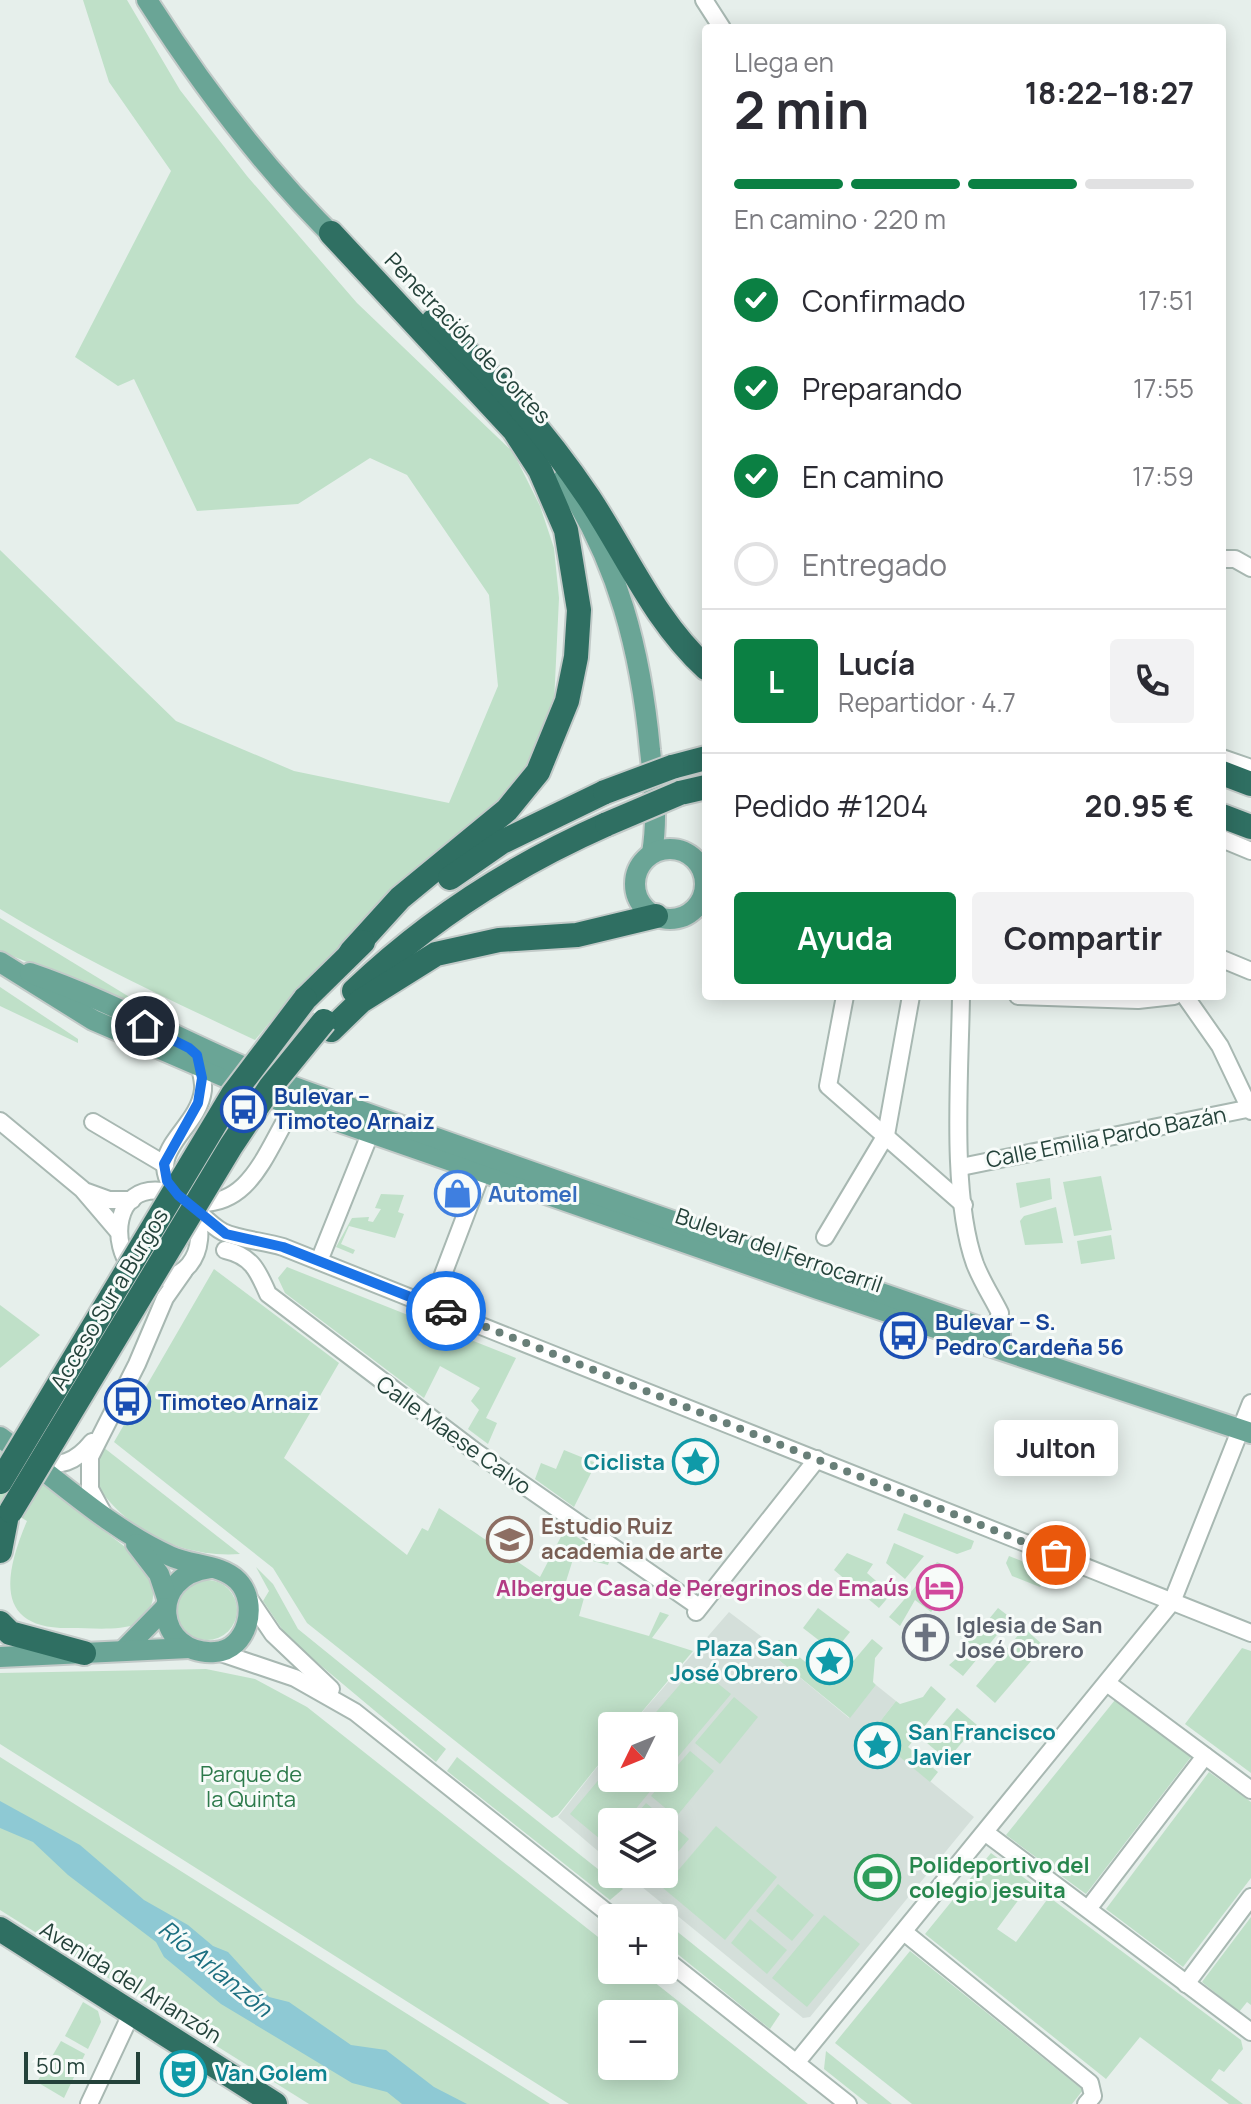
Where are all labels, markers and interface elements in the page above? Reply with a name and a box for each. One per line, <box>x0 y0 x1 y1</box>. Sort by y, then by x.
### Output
text: Llega en <box>734 44 834 80</box>
text: 18:22–18:27 <box>1025 72 1194 113</box>
text: 2 min <box>734 74 869 145</box>
text: En camino · 220 m <box>734 201 946 237</box>
street label: Penetración de Cortes <box>378 246 558 430</box>
icon: check <box>734 278 778 322</box>
text: Confirmado <box>802 280 966 321</box>
text: 17:51 <box>1138 282 1194 318</box>
icon: check <box>734 366 778 410</box>
text: Preparando <box>802 368 962 409</box>
text: 17:55 <box>1133 370 1194 406</box>
icon: check <box>734 454 778 498</box>
text: En camino <box>802 456 944 497</box>
text: 17:59 <box>1132 458 1194 494</box>
text: Entregado <box>802 544 947 585</box>
button: phone <box>1110 639 1194 723</box>
text: Lucía <box>838 643 915 684</box>
text: L <box>768 661 784 702</box>
text: Repartidor · 4.7 <box>838 684 1016 720</box>
text: Pedido #1204 <box>734 785 928 826</box>
text: 20.95 € <box>1085 785 1194 826</box>
button: Ayuda <box>734 892 956 984</box>
button: Compartir <box>972 892 1194 984</box>
pin <box>111 992 179 1060</box>
icon: home <box>123 1004 167 1048</box>
place label: Bulevar – Timoteo Arnaiz <box>274 1081 435 1136</box>
bus stop icon: Bulevar – Timoteo Arnaiz <box>219 1085 267 1133</box>
street label: Calle Emilia Pardo Bazán <box>983 1099 1229 1175</box>
shop icon: Automel <box>433 1170 481 1218</box>
place label: Automel <box>488 1179 578 1209</box>
street label: Bulevar del Ferrocarril <box>671 1200 887 1300</box>
street label: Acceso Sur a Burgos <box>43 1203 175 1395</box>
courier <box>406 1271 486 1351</box>
icon: car <box>424 1289 468 1333</box>
place label: Bulevar – S. Pedro Cardeña 56 <box>935 1307 1124 1362</box>
bus stop icon: Bulevar – S. Pedro Cardeña 56 <box>880 1311 928 1359</box>
street label: Calle Maese Calvo <box>370 1369 538 1501</box>
bus stop icon: Timoteo Arnaiz <box>103 1378 151 1426</box>
place label: Timoteo Arnaiz <box>158 1387 319 1417</box>
callout: Julton <box>994 1419 1118 1475</box>
text: Julton <box>1016 1430 1096 1466</box>
place icon: Ciclista <box>672 1438 720 1486</box>
place label: Ciclista <box>584 1447 665 1477</box>
place label: Estudio Ruiz academia de arte <box>541 1511 723 1566</box>
school or university icon: Estudio Ruiz academia de arte <box>486 1515 534 1563</box>
pin <box>1022 1521 1090 1589</box>
icon: bag <box>1034 1533 1078 1577</box>
hotel icon: Albergue Casa de Peregrinos de Emaús <box>916 1564 964 1612</box>
place label: Albergue Casa de Peregrinos de Emaús <box>496 1573 909 1603</box>
place label: Iglesia de San José Obrero <box>956 1610 1102 1665</box>
church icon: Iglesia de San José Obrero <box>901 1614 949 1662</box>
place label: Plaza San José Obrero <box>670 1633 798 1688</box>
place icon: Plaza San José Obrero <box>805 1637 853 1685</box>
north arrow <box>598 1712 678 1792</box>
map controls <box>598 1712 678 2080</box>
place label: San Francisco Javier <box>908 1717 1056 1772</box>
place icon: San Francisco Javier <box>853 1721 901 1769</box>
park label: Parque de la Quinta <box>200 1759 302 1814</box>
button: layers <box>598 1808 678 1888</box>
place label: Polideportivo del colegio jesuita <box>909 1850 1090 1905</box>
sports icon: Polideportivo del colegio jesuita <box>854 1854 902 1902</box>
button: + <box>598 1904 678 1984</box>
water label: Río Arlanzón <box>152 1912 280 2024</box>
street label: Avenida del Arlanzón <box>35 1914 227 2050</box>
button: − <box>598 2000 678 2080</box>
scale bar <box>24 2048 140 2084</box>
theatre icon: Van Golem <box>160 2049 208 2097</box>
text: 50 m <box>36 2051 85 2081</box>
place label: Van Golem <box>215 2058 328 2088</box>

